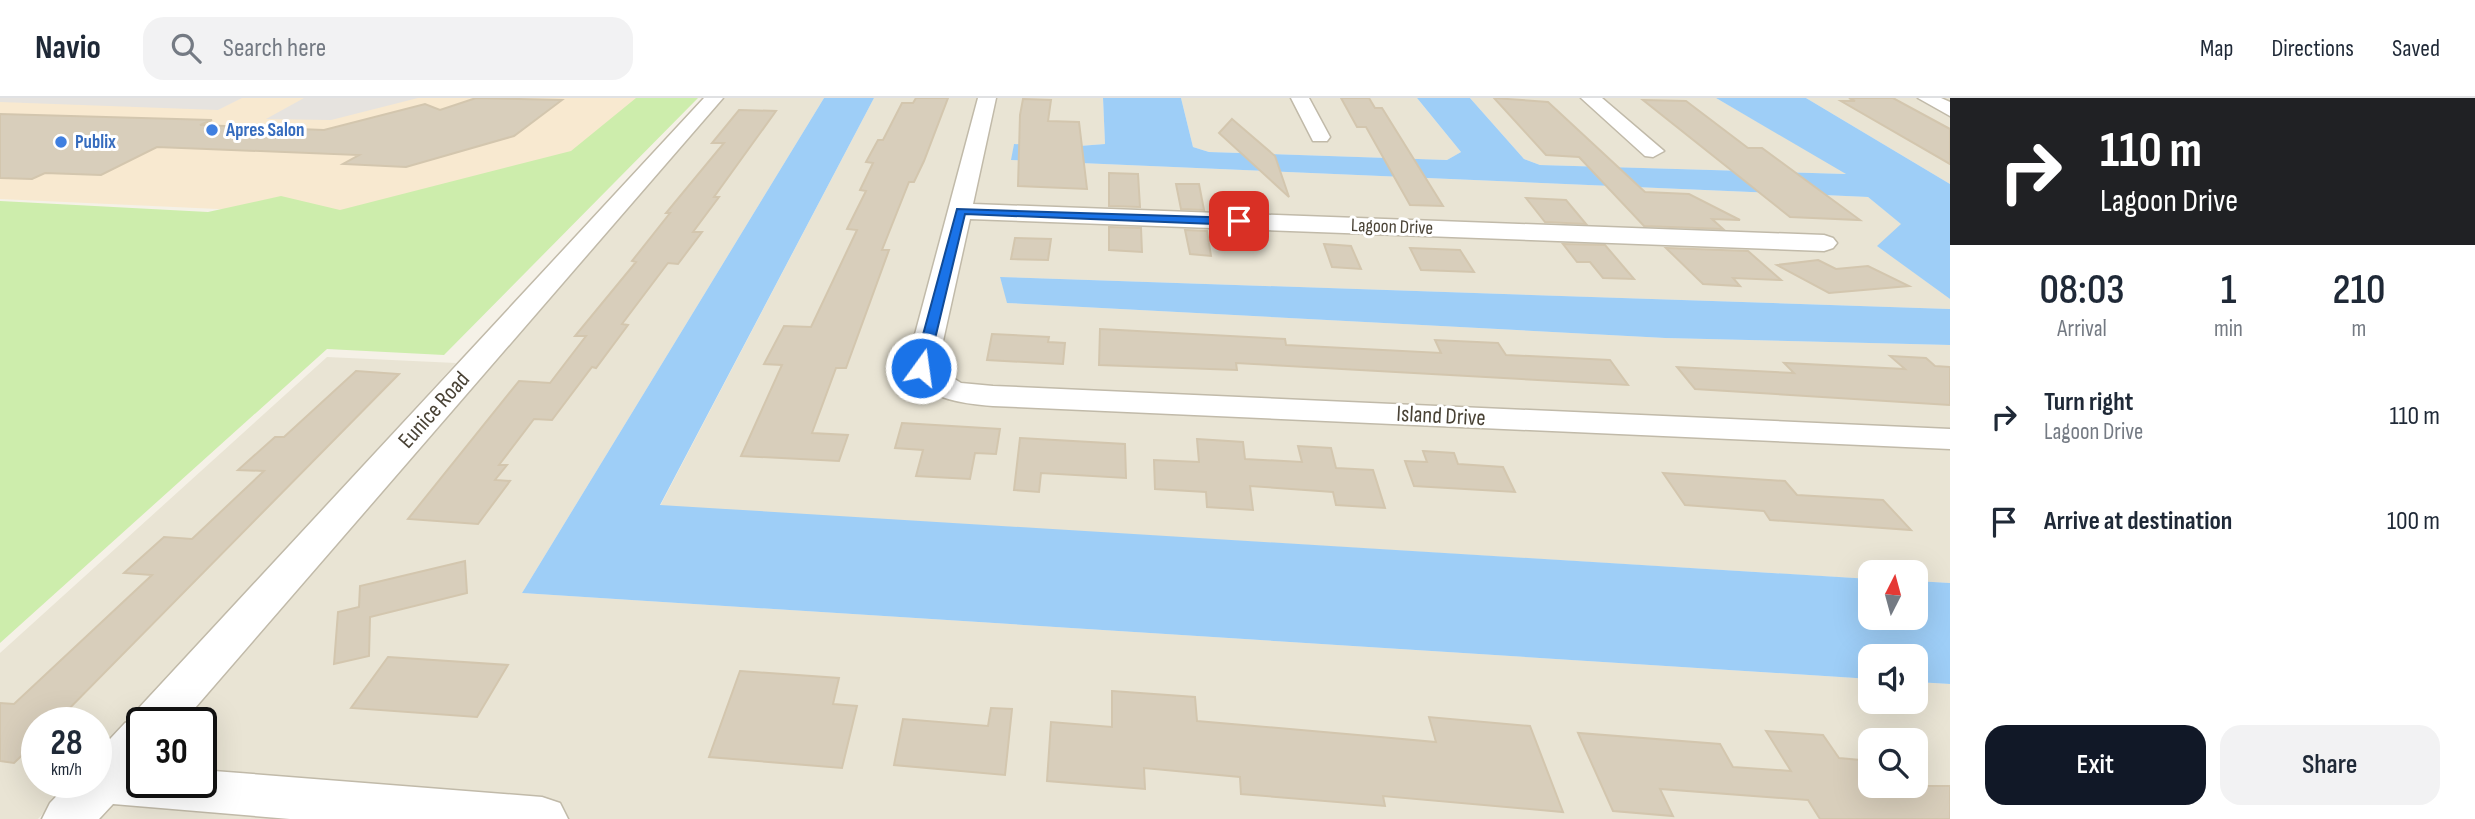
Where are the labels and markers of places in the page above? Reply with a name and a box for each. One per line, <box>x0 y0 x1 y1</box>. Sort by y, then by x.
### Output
place label: Apres Salon <box>225 119 304 142</box>
marker: Apres Salon <box>204 122 220 138</box>
place label: Publix <box>75 131 116 154</box>
marker: Publix <box>53 134 69 150</box>
pin <box>1209 191 1269 251</box>

